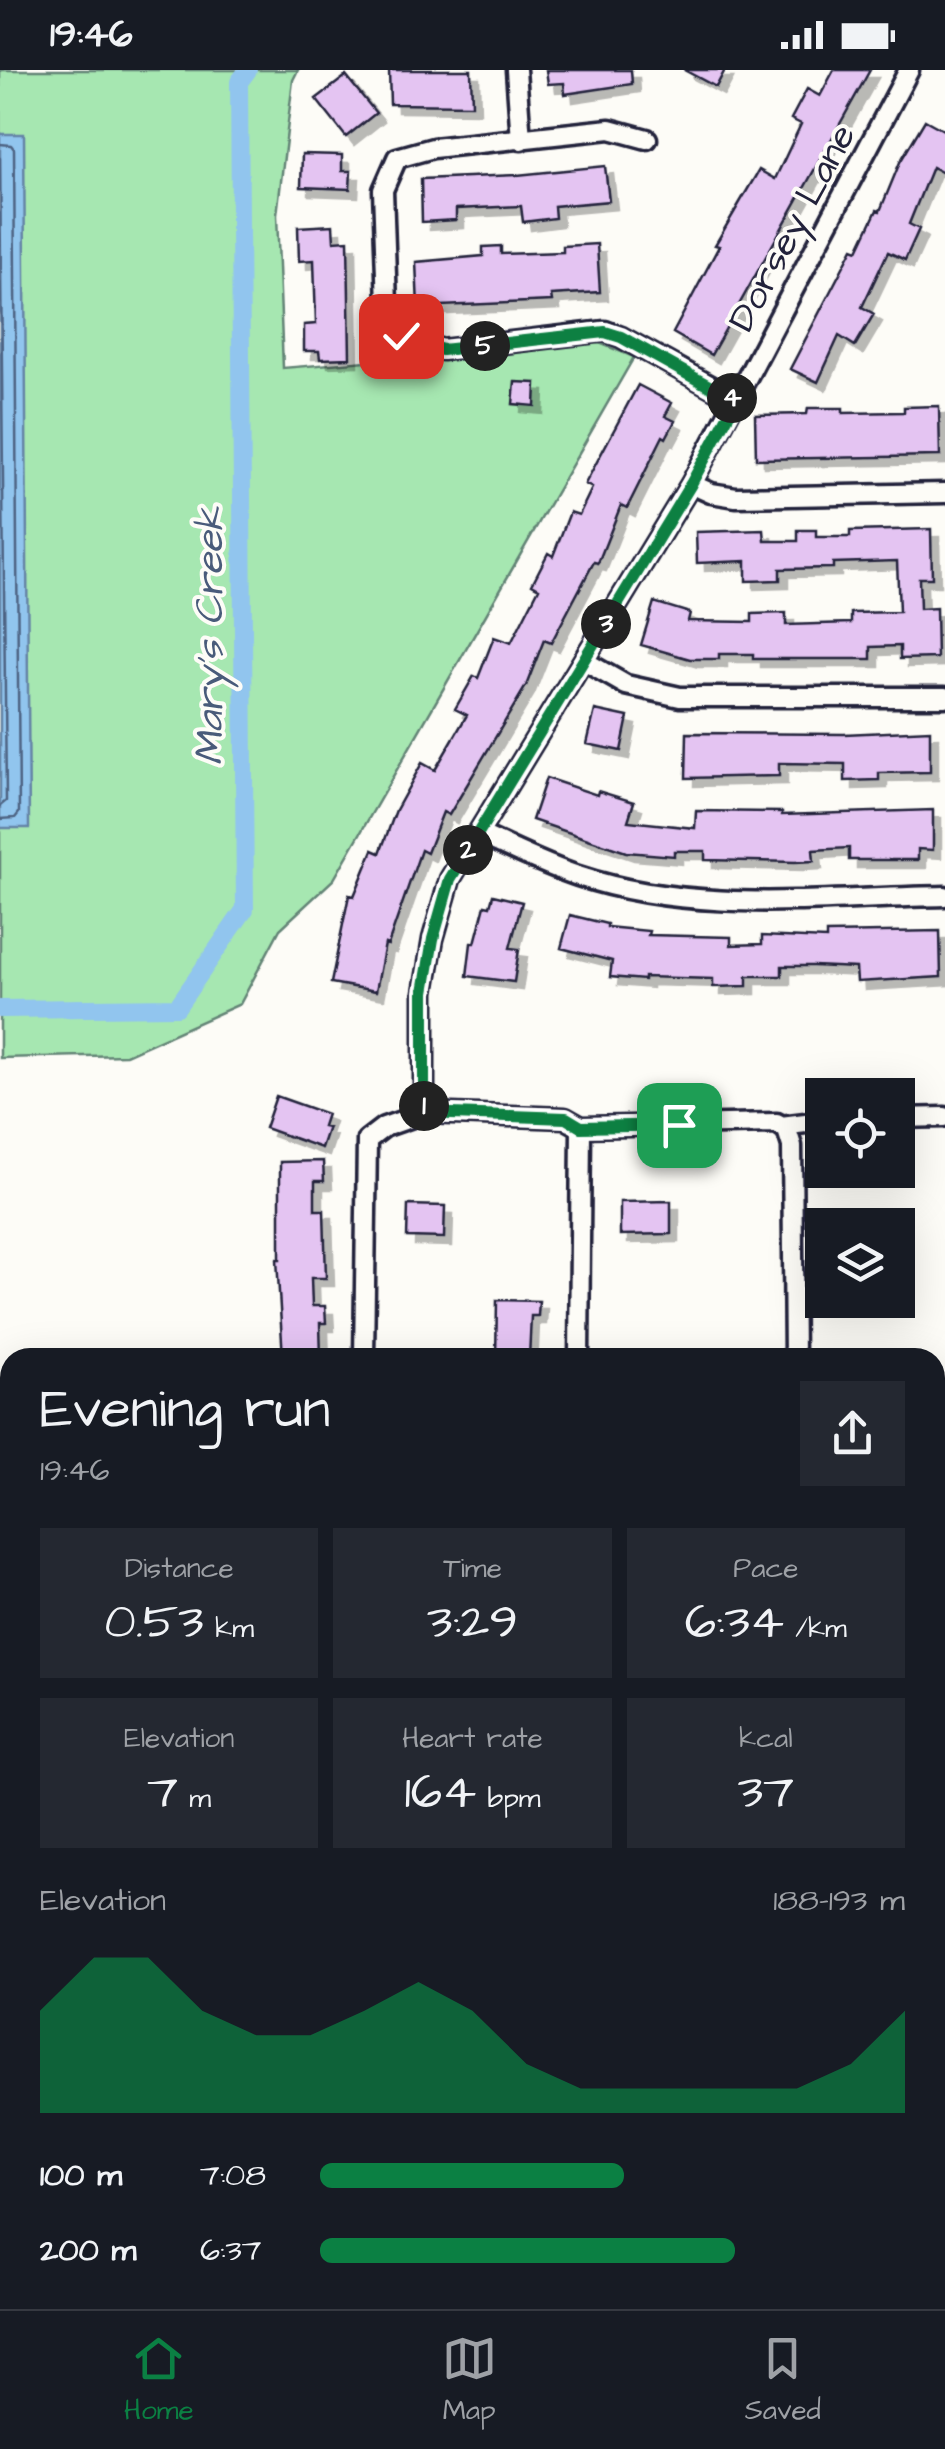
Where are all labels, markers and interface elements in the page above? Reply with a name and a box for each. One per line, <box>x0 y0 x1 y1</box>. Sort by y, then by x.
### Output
text: 19:46 <box>50 9 133 61</box>
street label: Dorsey Lane <box>716 115 870 341</box>
pin <box>359 294 444 379</box>
icon: check <box>374 309 429 364</box>
pin: 5 <box>460 321 510 371</box>
text: 5 <box>475 326 495 365</box>
pin: 4 <box>707 373 757 423</box>
text: 4 <box>722 378 742 417</box>
water label: Mary's Creek <box>183 505 239 765</box>
pin: 3 <box>581 599 631 649</box>
text: 3 <box>599 604 613 643</box>
pin: 2 <box>443 825 493 875</box>
text: 2 <box>460 830 476 869</box>
map controls <box>805 1078 915 1318</box>
button: locate <box>805 1078 915 1188</box>
pin: 1 <box>399 1081 449 1131</box>
pin <box>637 1083 722 1168</box>
text: 1 <box>422 1086 426 1125</box>
icon: arrive <box>652 1098 707 1153</box>
button: layers <box>805 1208 915 1318</box>
text: Evening run <box>40 1372 330 1448</box>
button: share <box>800 1381 905 1486</box>
text: 19:46 <box>40 1448 110 1493</box>
text: Distance <box>125 1549 234 1588</box>
text: Time <box>443 1549 502 1588</box>
text: Pace <box>733 1549 798 1588</box>
text: 0.53 <box>104 1588 204 1657</box>
text: 3:29 <box>427 1588 518 1657</box>
text: 6:34 <box>685 1588 784 1657</box>
text: km <box>204 1609 254 1648</box>
text: /km <box>784 1609 847 1648</box>
text: Elevation <box>124 1719 234 1758</box>
text: Heart rate <box>402 1719 543 1758</box>
text: kcal <box>739 1719 793 1758</box>
text: 7 <box>147 1758 178 1827</box>
text: 164 <box>404 1758 476 1827</box>
text: 37 <box>738 1758 794 1827</box>
text: m <box>178 1779 211 1818</box>
text: bpm <box>476 1779 541 1818</box>
text: Elevation <box>40 1878 166 1923</box>
text: 188–193 m <box>773 1878 905 1923</box>
text: 100 m <box>40 2153 122 2198</box>
text: 7:08 <box>200 2153 266 2198</box>
text: 200 m <box>40 2228 136 2273</box>
text: 6:37 <box>200 2228 261 2273</box>
tab: Home <box>124 2331 194 2430</box>
tab: Map <box>442 2331 497 2430</box>
tab: Saved <box>745 2331 821 2430</box>

